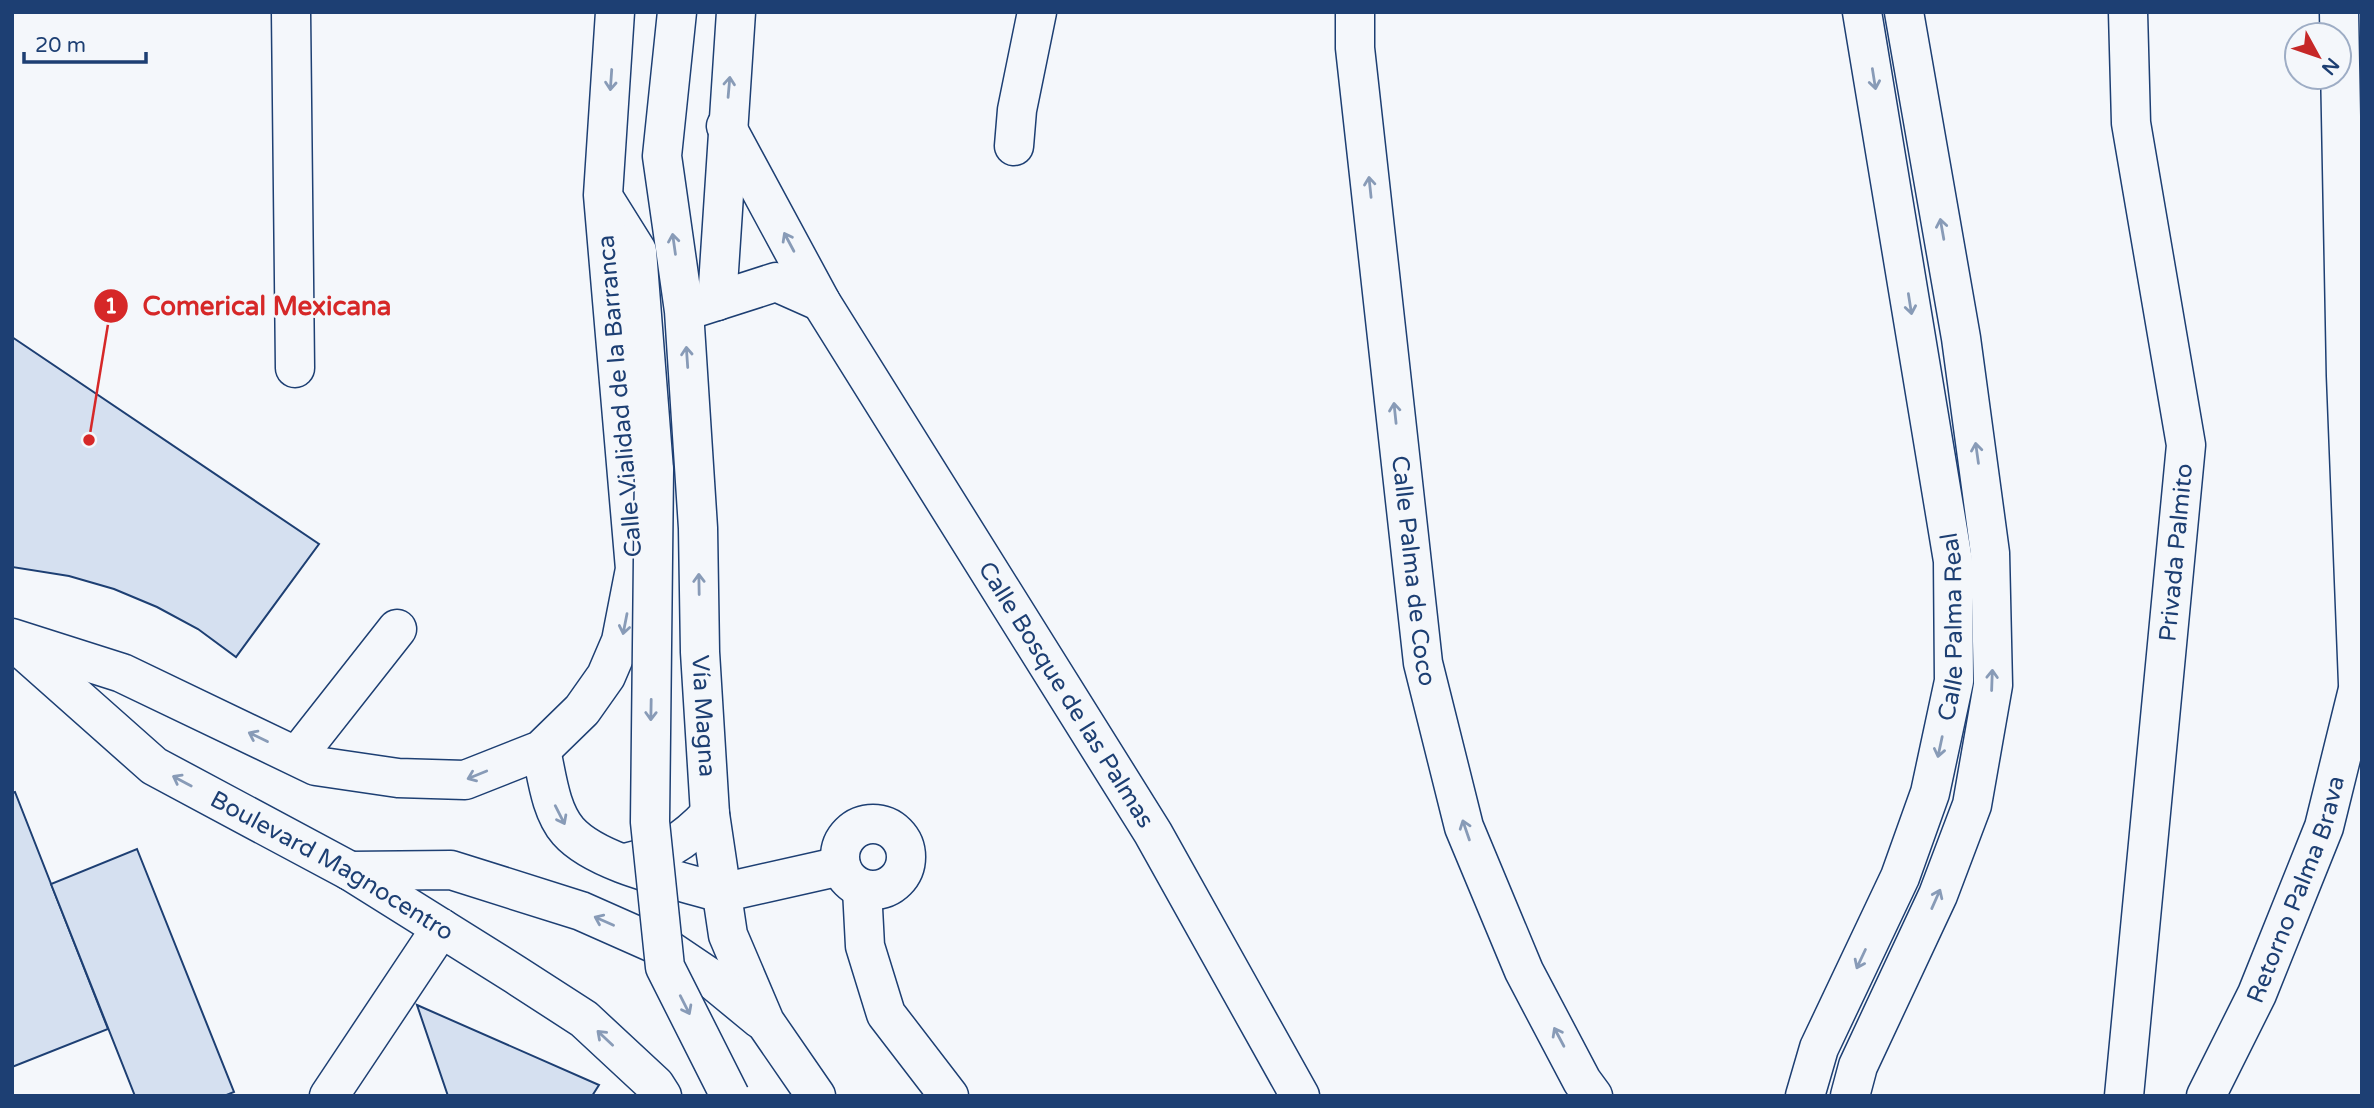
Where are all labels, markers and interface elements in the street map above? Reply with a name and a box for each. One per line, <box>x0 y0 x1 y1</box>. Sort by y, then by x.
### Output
scale bar <box>24 21 147 65</box>
north arrow <box>2283 21 2353 91</box>
text: 20 m <box>35 33 86 58</box>
text: N <box>2317 53 2344 79</box>
one-way arrow <box>1868 67 1881 90</box>
one-way arrow <box>604 69 617 92</box>
one-way arrow <box>723 76 736 98</box>
one-way arrow <box>1364 176 1377 199</box>
one-way arrow <box>1935 218 1948 241</box>
one-way arrow <box>668 233 681 256</box>
one-way arrow <box>782 233 796 253</box>
street label: Calle Vialidad de la Barranca <box>591 234 649 558</box>
callout: Comerical Mexicana <box>93 282 405 329</box>
text: Comerical Mexicana <box>143 291 391 322</box>
one-way arrow <box>1904 292 1917 315</box>
text: 1 <box>104 294 118 319</box>
one-way arrow <box>680 345 693 368</box>
one-way arrow <box>1388 403 1401 425</box>
one-way arrow <box>1970 443 1983 465</box>
street label: Calle Palma de Coco <box>1386 454 1443 689</box>
street label: Privada Palmito <box>2153 462 2199 643</box>
street label: Calle Palma Real <box>1931 530 1969 724</box>
street label: Calle Bosque de las Palmas <box>972 556 1161 833</box>
one-way arrow <box>693 572 706 595</box>
one-way arrow <box>617 612 631 635</box>
street label: Vía Magna <box>686 654 722 778</box>
one-way arrow <box>1986 669 1999 692</box>
one-way arrow <box>644 698 658 721</box>
one-way arrow <box>248 730 269 743</box>
one-way arrow <box>1932 735 1946 758</box>
one-way arrow <box>467 770 489 783</box>
street label: Retorno Palma Brava <box>2240 773 2351 1007</box>
one-way arrow <box>172 774 193 787</box>
street label: Boulevard Magnocentro <box>206 785 459 947</box>
one-way arrow <box>554 804 568 825</box>
one-way arrow <box>1459 819 1471 841</box>
one-way arrow <box>1930 889 1943 910</box>
one-way arrow <box>594 914 615 927</box>
one-way arrow <box>1854 948 1867 970</box>
one-way arrow <box>678 994 692 1015</box>
one-way arrow <box>1552 1027 1565 1048</box>
one-way arrow <box>597 1030 614 1047</box>

